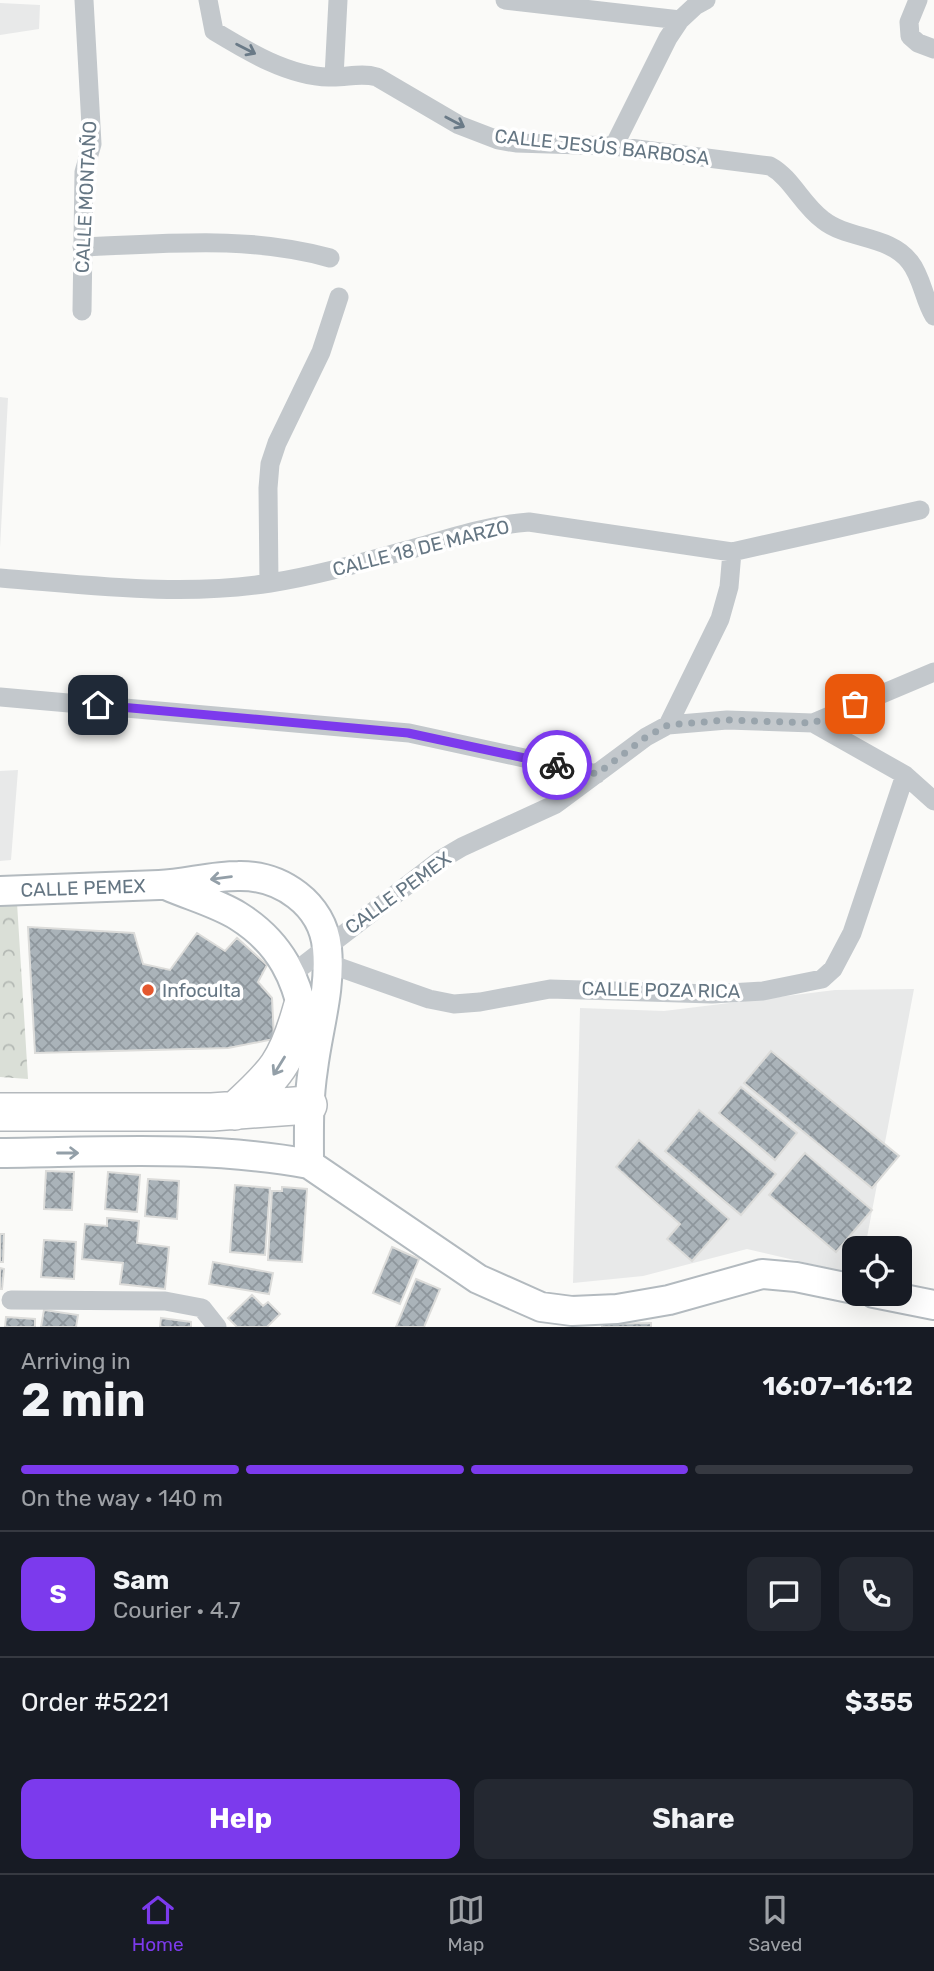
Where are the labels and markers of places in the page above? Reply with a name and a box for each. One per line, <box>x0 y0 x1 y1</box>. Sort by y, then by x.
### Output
pin <box>825 674 885 734</box>
pin <box>68 675 128 735</box>
place label: Infoculta <box>162 979 241 1002</box>
marker: Infoculta <box>140 982 156 998</box>

